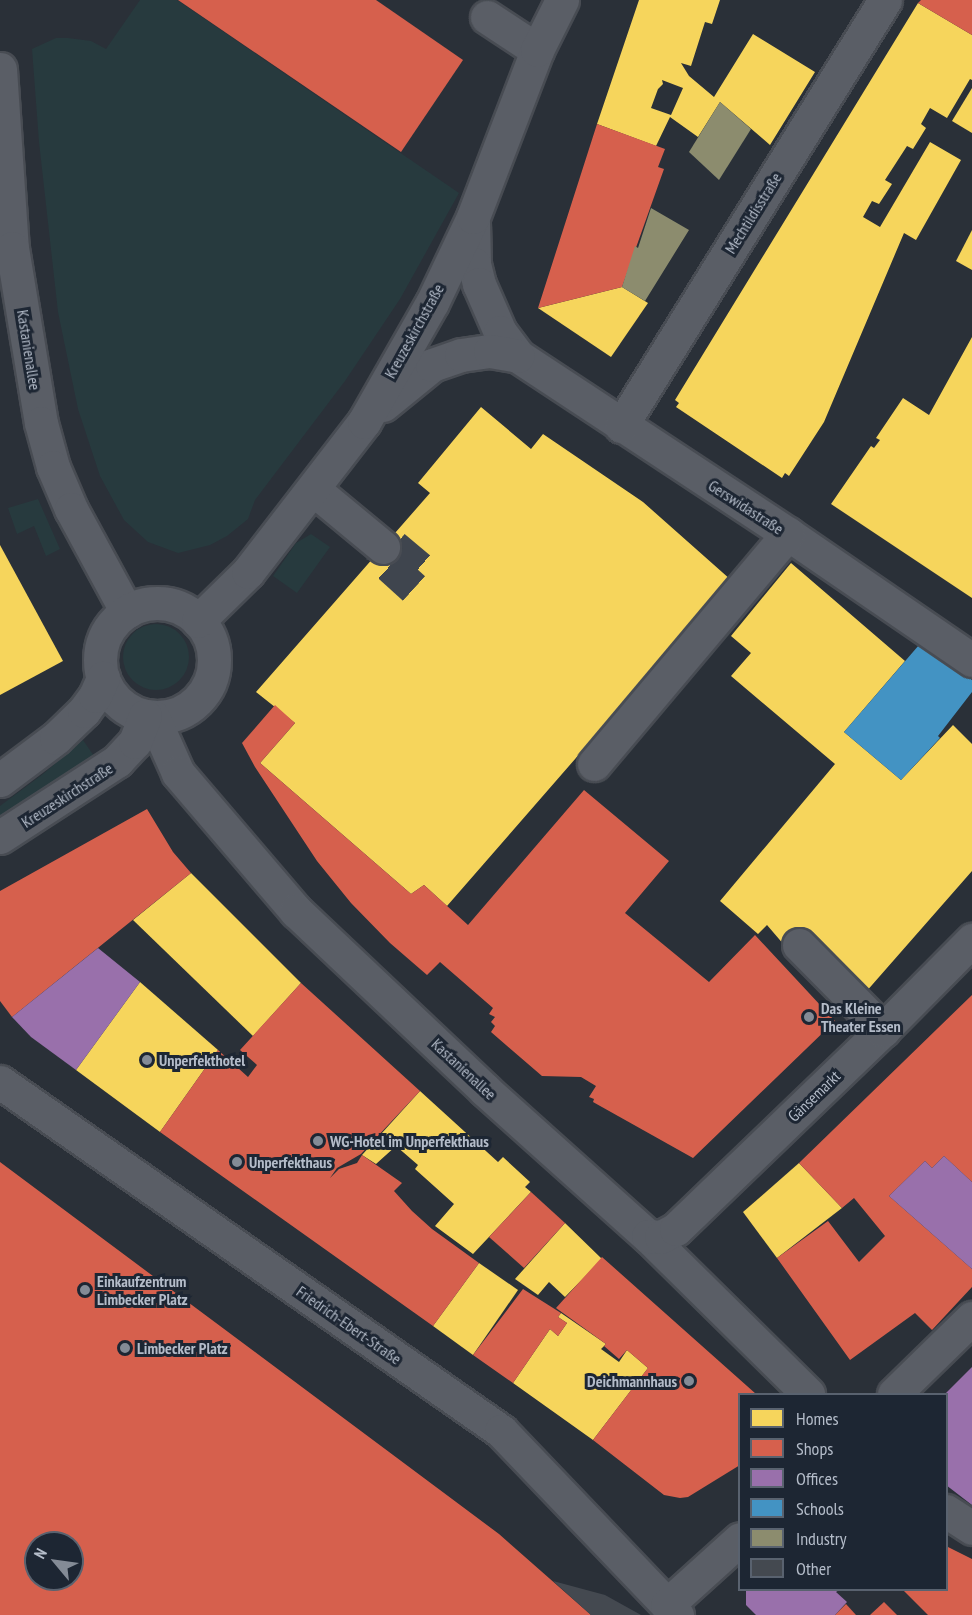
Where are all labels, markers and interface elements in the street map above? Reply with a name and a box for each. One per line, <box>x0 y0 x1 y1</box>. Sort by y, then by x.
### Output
street label: Mechtildisstraße <box>721 169 785 257</box>
street label: Kreuzeskirchstraße <box>380 280 448 382</box>
street label: Kastanienallee <box>13 308 45 392</box>
street label: Gerswidastraße <box>705 476 787 538</box>
street label: Kreuzeskirchstraße <box>18 758 116 832</box>
place label: Das Kleine Theater Essen <box>821 998 901 1036</box>
marker: Das Kleine Theater Essen <box>802 1010 816 1024</box>
street label: Kastanienallee <box>428 1034 500 1104</box>
place label: Unperfekthotel <box>159 1050 245 1070</box>
marker: Unperfekthotel <box>140 1053 154 1067</box>
street label: Gänsemarkt <box>784 1066 844 1126</box>
place label: WG-Hotel im Unperfekthaus <box>330 1131 489 1151</box>
marker: WG-Hotel im Unperfekthaus <box>311 1134 325 1148</box>
place label: Unperfekthaus <box>249 1152 332 1172</box>
marker: Unperfekthaus <box>230 1155 244 1169</box>
place label: Einkaufzentrum Limbecker Platz <box>97 1271 188 1309</box>
street label: Friedrich-Ebert-Straße <box>293 1282 405 1368</box>
marker: Einkaufzentrum Limbecker Platz <box>78 1283 92 1297</box>
place label: Limbecker Platz <box>137 1338 228 1358</box>
marker: Limbecker Platz <box>118 1341 132 1355</box>
place label: Deichmannhaus <box>587 1371 677 1391</box>
marker: Deichmannhaus <box>682 1374 696 1388</box>
legend <box>738 1393 948 1591</box>
text: Homes <box>796 1407 839 1430</box>
text: Shops <box>796 1437 833 1460</box>
text: Offices <box>796 1467 838 1490</box>
text: Schools <box>796 1497 844 1520</box>
text: Industry <box>796 1527 846 1550</box>
north arrow <box>24 1531 84 1591</box>
text: N <box>29 1545 51 1562</box>
text: Other <box>796 1557 831 1580</box>

